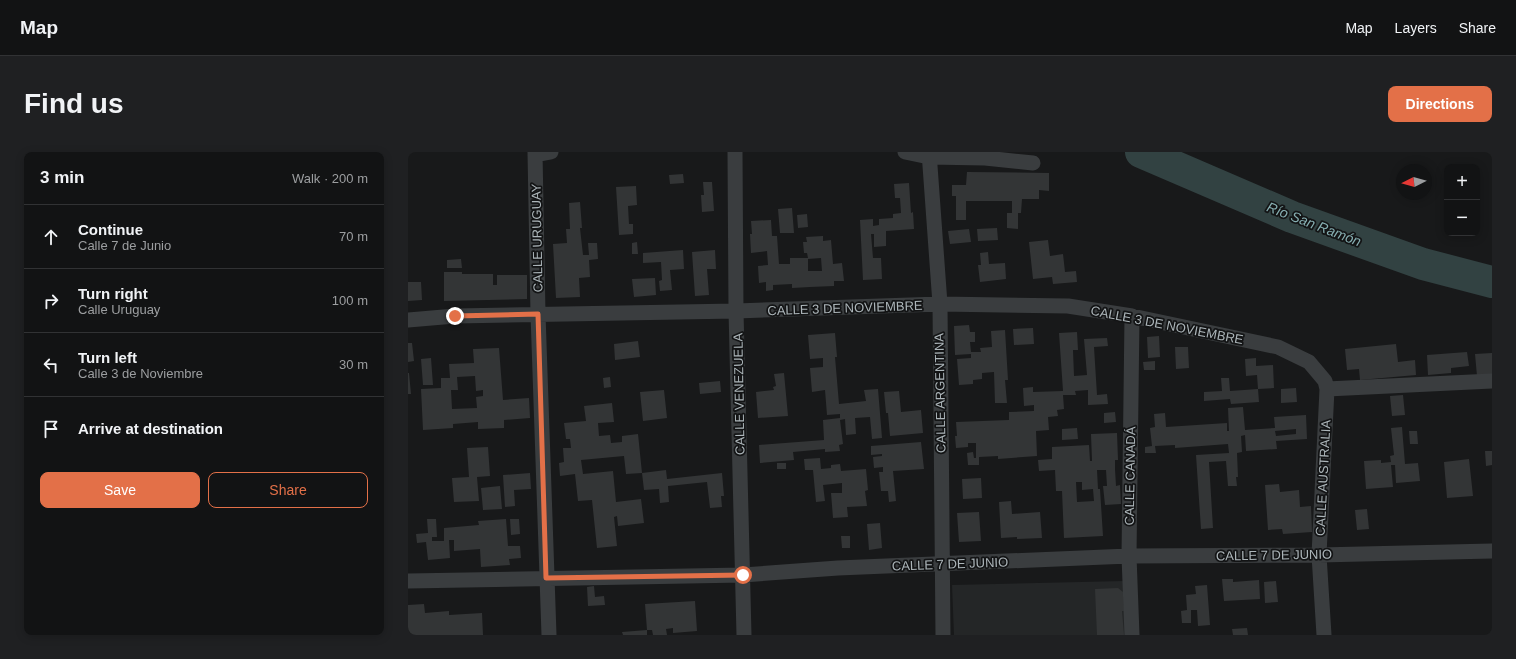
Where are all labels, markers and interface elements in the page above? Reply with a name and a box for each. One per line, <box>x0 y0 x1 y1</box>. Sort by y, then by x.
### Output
text: Map <box>20 17 58 38</box>
text: Map <box>1345 20 1373 36</box>
text: Layers <box>1395 20 1437 36</box>
text: Share <box>1459 20 1496 36</box>
button: Directions <box>1388 86 1492 122</box>
text: Find us <box>24 88 124 119</box>
north arrow <box>1396 164 1432 200</box>
map controls <box>1444 164 1480 236</box>
button: + <box>1444 164 1480 200</box>
text: 3 min <box>40 168 84 187</box>
text: Walk · 200 m <box>292 171 368 186</box>
street label: CALLE URUGUAY <box>529 183 545 293</box>
water label: Río San Ramón <box>1265 199 1364 249</box>
button: − <box>1444 200 1480 236</box>
text: Continue <box>78 221 143 238</box>
icon: ahead <box>40 226 62 248</box>
text: 70 m <box>339 229 368 244</box>
text: Calle 7 de Junio <box>78 238 171 253</box>
text: Turn right <box>78 285 148 302</box>
icon: right <box>40 290 62 312</box>
text: 100 m <box>332 293 368 308</box>
street label: CALLE 3 DE NOVIEMBRE <box>767 298 923 318</box>
text: Calle Uruguay <box>78 302 160 317</box>
street label: CALLE 3 DE NOVIEMBRE <box>1089 303 1245 347</box>
route end <box>446 307 464 325</box>
street label: CALLE VENEZUELA <box>730 333 748 455</box>
street label: CALLE ARGENTINA <box>931 333 949 453</box>
text: Turn left <box>78 349 137 366</box>
icon: left <box>40 354 62 376</box>
text: 30 m <box>339 357 368 372</box>
text: Calle 3 de Noviembre <box>78 366 203 381</box>
icon: arrive <box>40 418 62 440</box>
street label: CALLE AUSTRALIA <box>1312 419 1334 536</box>
text: Arrive at destination <box>78 420 223 437</box>
street label: CALLE CANADÁ <box>1122 426 1138 526</box>
button: Save <box>40 472 200 508</box>
button: Share <box>208 472 368 508</box>
street label: CALLE 7 DE JUNIO <box>1216 546 1332 564</box>
street label: CALLE 7 DE JUNIO <box>892 554 1008 574</box>
route start <box>734 566 752 584</box>

